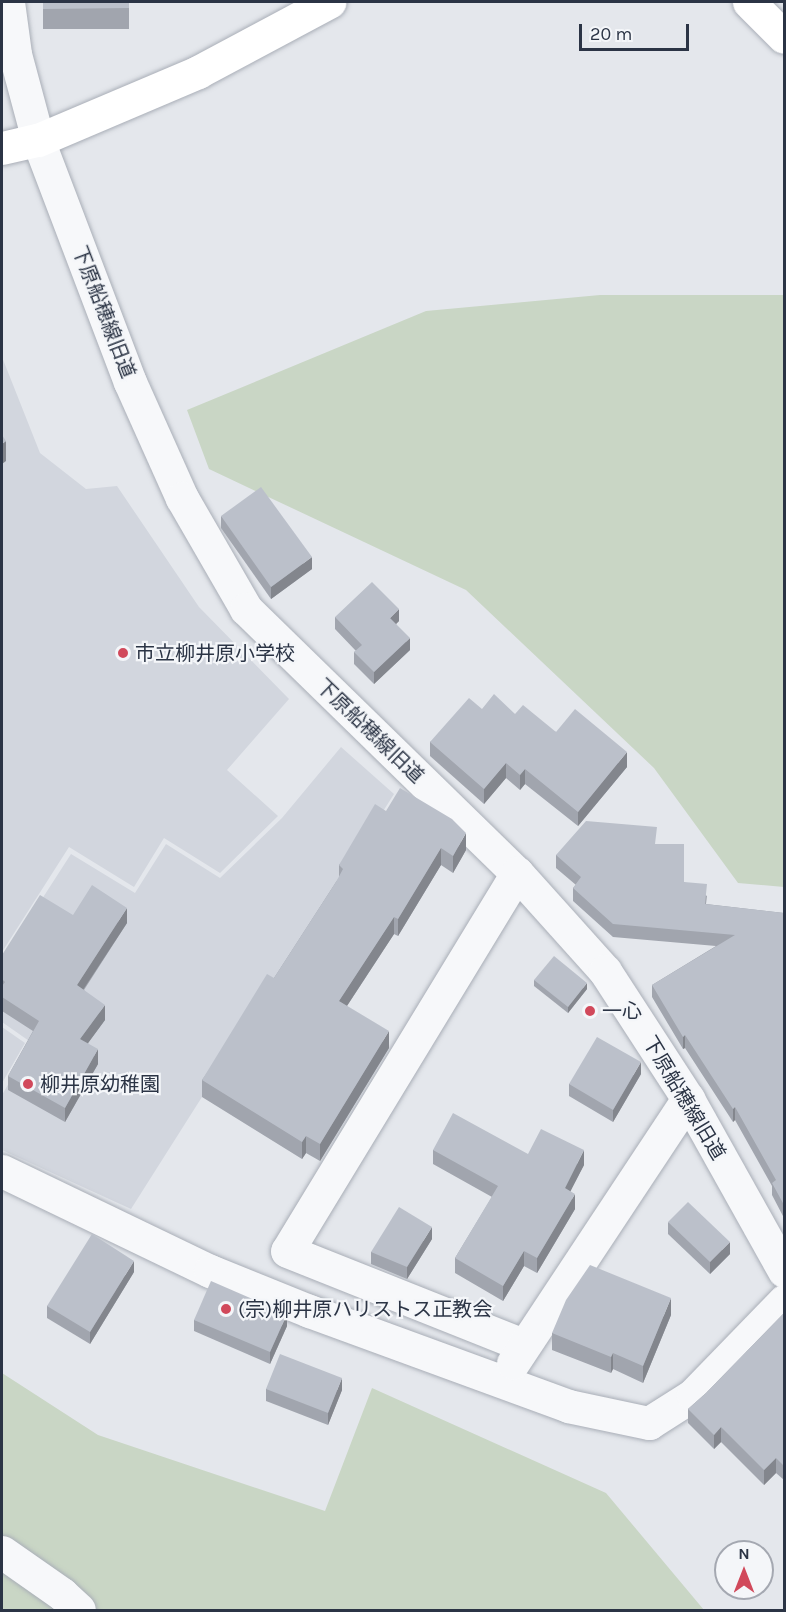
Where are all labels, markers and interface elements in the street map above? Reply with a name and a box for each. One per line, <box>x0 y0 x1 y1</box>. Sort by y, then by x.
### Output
scale bar <box>582 12 692 50</box>
text: 20 m <box>590 23 632 45</box>
street label: 下原船穂線旧道 <box>68 242 140 382</box>
place label: 市立柳井原小学校 <box>135 641 295 665</box>
marker: 市立柳井原小学校 <box>116 646 130 660</box>
street label: 下原船穂線旧道 <box>311 674 429 788</box>
place label: 一心 <box>602 999 642 1023</box>
marker: 一心 <box>583 1004 597 1018</box>
street label: 下原船穂線旧道 <box>638 1032 730 1164</box>
place label: 柳井原幼稚園 <box>40 1072 160 1096</box>
marker: 柳井原幼稚園 <box>21 1077 35 1091</box>
place label: (宗)柳井原ハリストス正教会 <box>238 1297 492 1321</box>
marker: (宗)柳井原ハリストス正教会 <box>219 1302 233 1316</box>
north arrow <box>714 1540 774 1600</box>
text: N <box>738 1544 750 1563</box>

